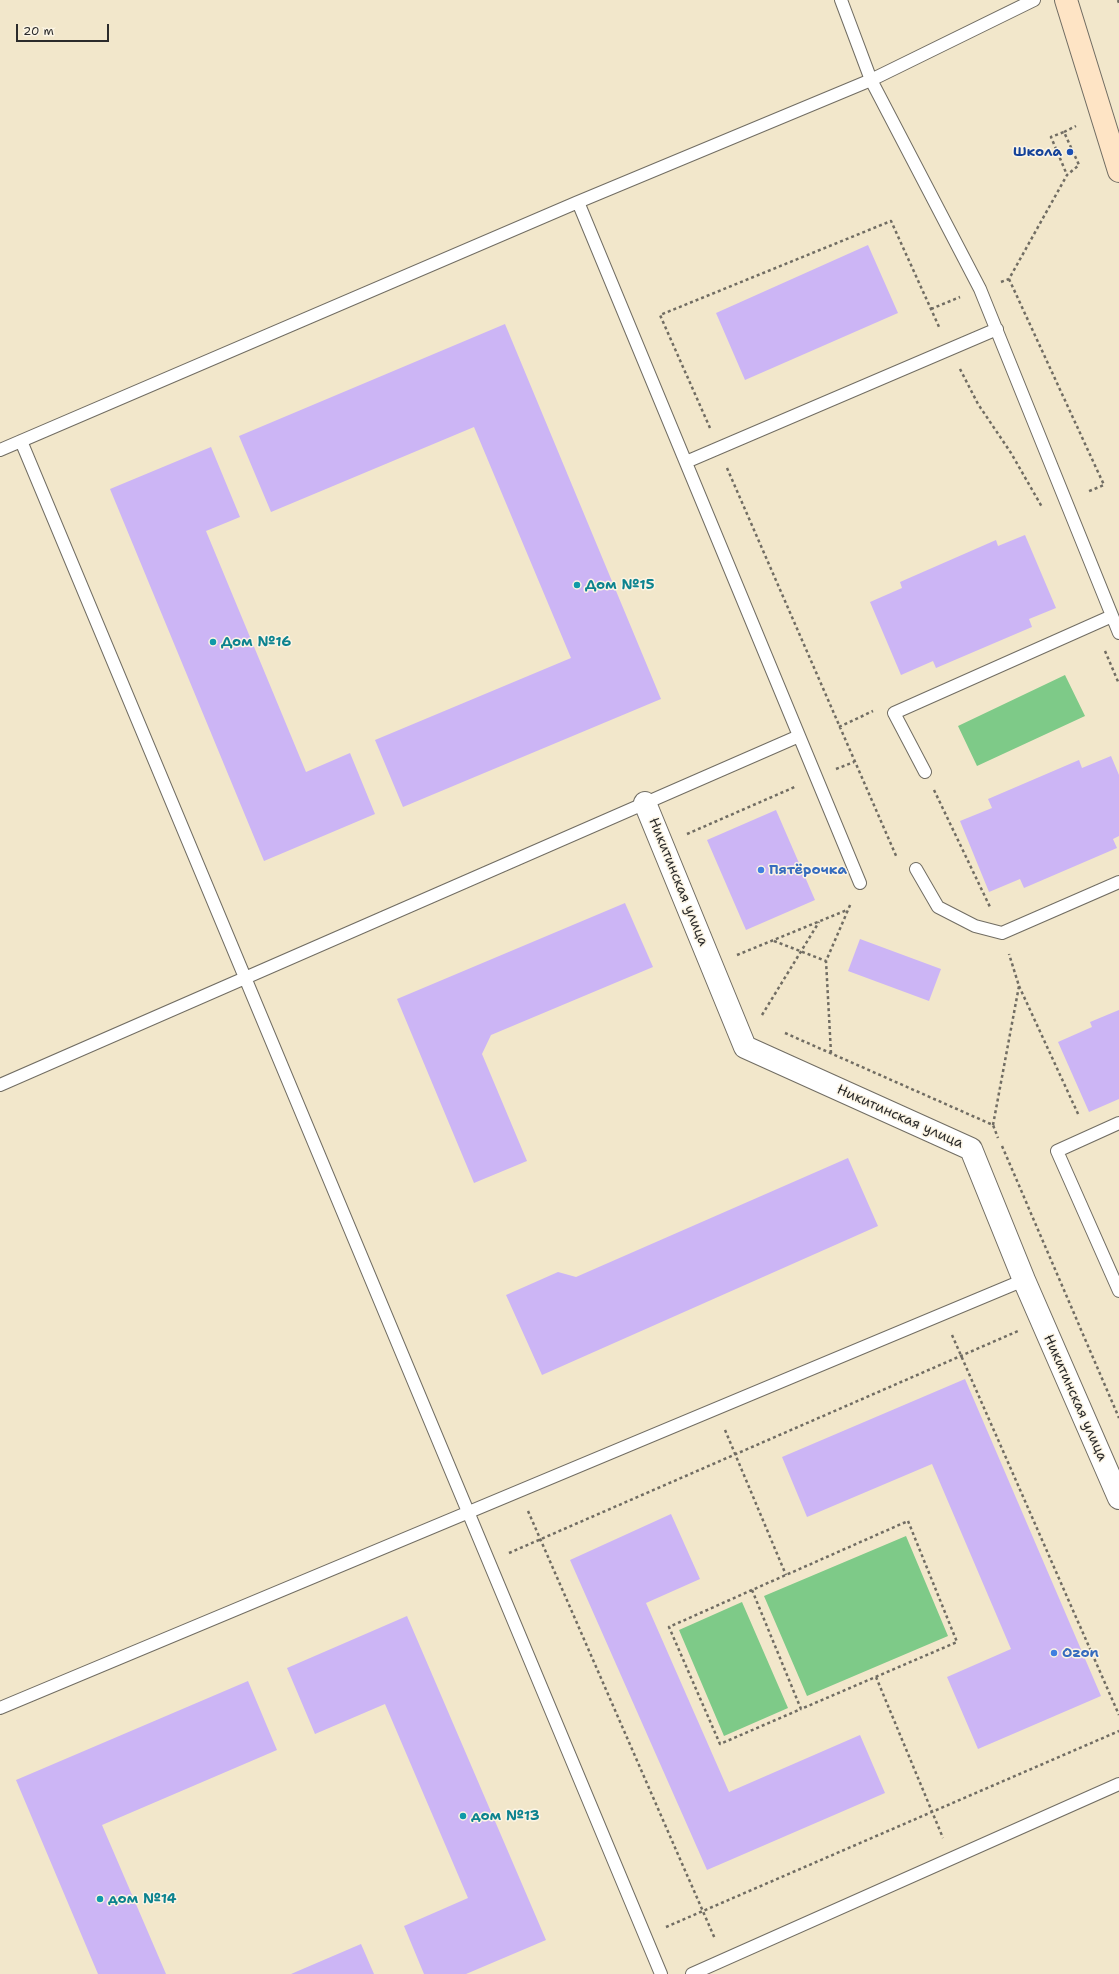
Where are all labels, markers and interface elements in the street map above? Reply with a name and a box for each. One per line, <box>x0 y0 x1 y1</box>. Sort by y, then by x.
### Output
scale bar <box>18 16 111 42</box>
text: 20 m <box>23 23 54 39</box>
place label: Школа <box>1013 144 1062 160</box>
marker: Школа <box>1065 147 1075 157</box>
place label: Дом №15 <box>585 577 654 593</box>
marker: Дом №15 <box>572 580 582 590</box>
place label: Дом №16 <box>221 634 291 650</box>
marker: Дом №16 <box>208 637 218 647</box>
street label: Никитинская улица <box>645 815 711 949</box>
place label: Пятёрочка <box>769 862 847 878</box>
marker: Пятёрочка <box>756 865 766 875</box>
street label: Никитинская улица <box>834 1082 966 1152</box>
street label: Никитинская улица <box>1040 1332 1110 1464</box>
place label: Ozon <box>1062 1645 1099 1661</box>
marker: Ozon <box>1049 1648 1059 1658</box>
place label: дом №13 <box>471 1808 540 1824</box>
marker: дом №13 <box>458 1811 468 1821</box>
place label: дом №14 <box>108 1891 177 1907</box>
marker: дом №14 <box>95 1894 105 1904</box>

